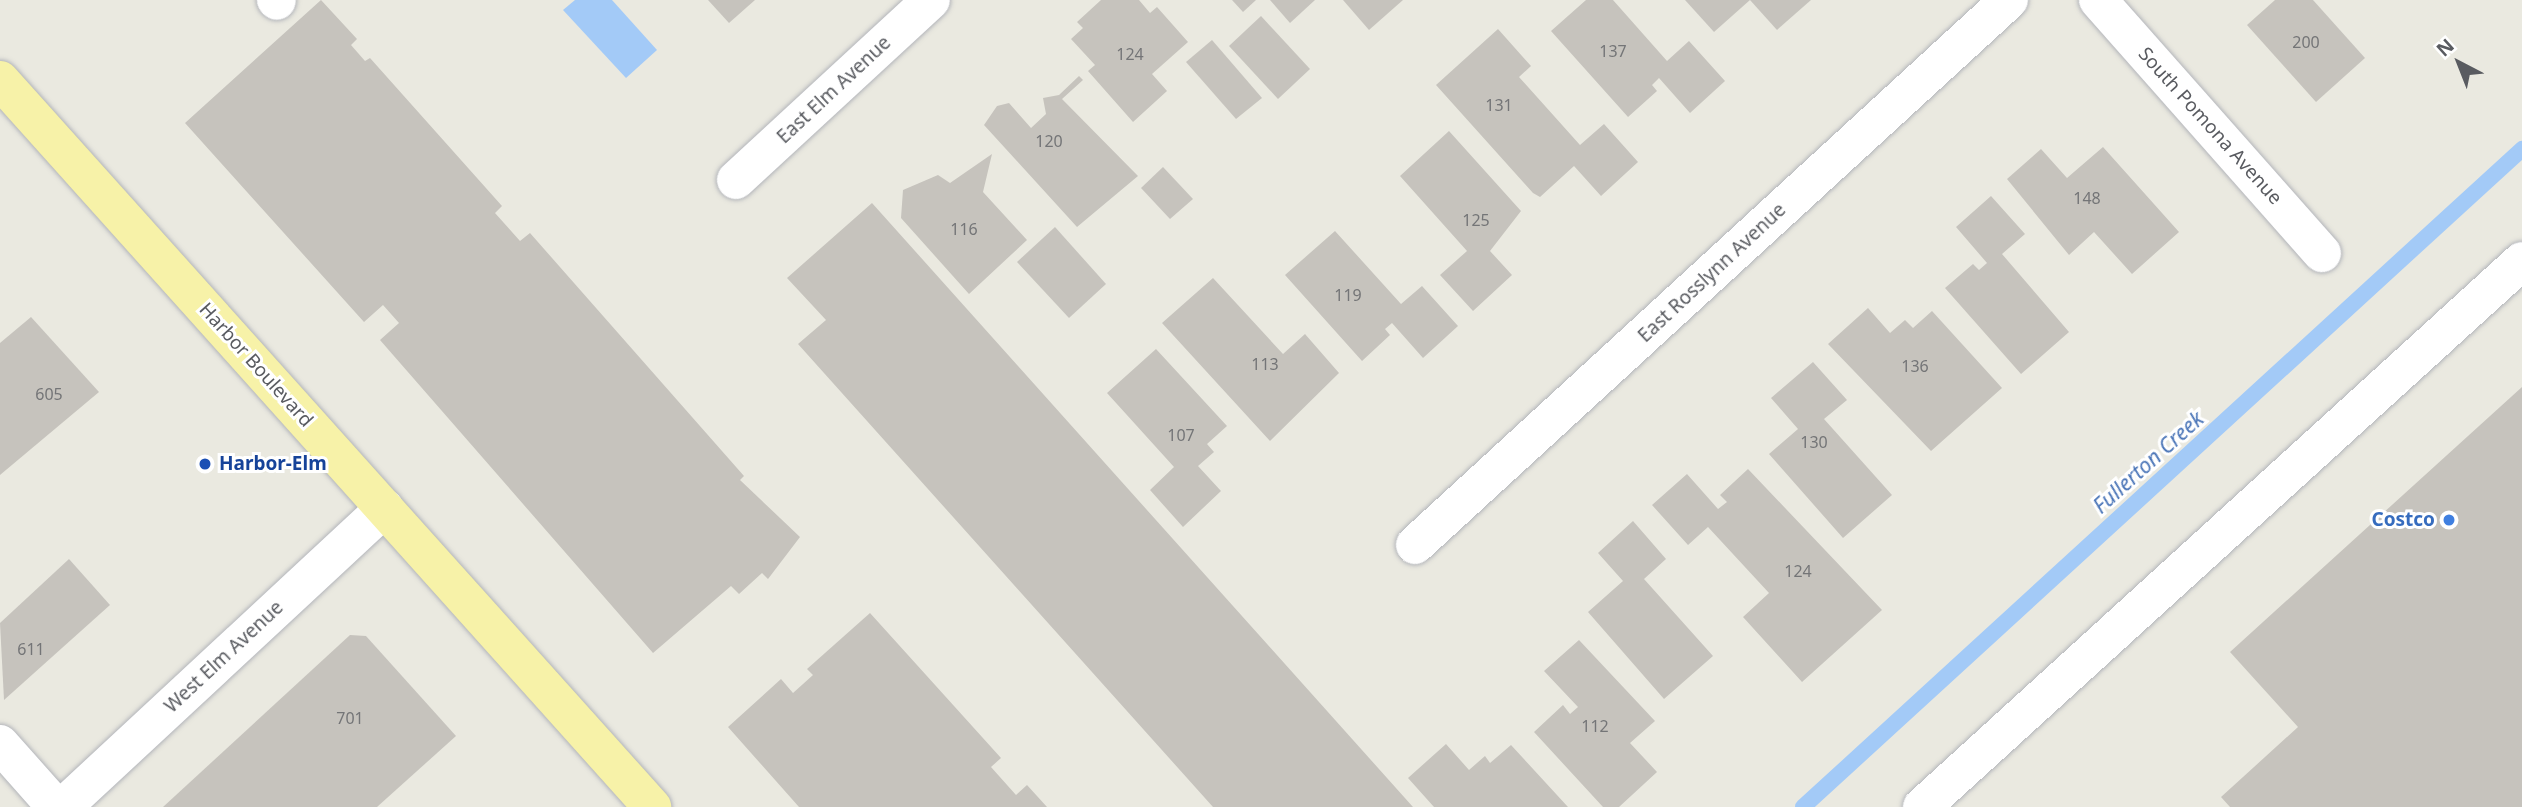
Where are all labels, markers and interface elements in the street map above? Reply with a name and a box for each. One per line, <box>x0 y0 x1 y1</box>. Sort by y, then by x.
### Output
north arrow <box>2424 28 2494 98</box>
street label: East Elm Avenue <box>772 32 896 148</box>
house number: 200 <box>2292 32 2320 52</box>
text: N <box>2431 33 2459 62</box>
house number: 137 <box>1599 41 1627 61</box>
street label: South Pomona Avenue <box>2133 43 2287 209</box>
house number: 124 <box>1116 44 1144 64</box>
house number: 131 <box>1485 95 1513 115</box>
house number: 120 <box>1035 131 1063 151</box>
house number: 148 <box>2073 188 2101 208</box>
street label: East Rosslynn Avenue <box>1634 199 1790 347</box>
house number: 125 <box>1462 210 1490 230</box>
house number: 116 <box>950 219 978 239</box>
house number: 119 <box>1334 285 1362 305</box>
street label: Harbor Boulevard <box>194 298 318 432</box>
house number: 113 <box>1251 354 1279 374</box>
house number: 136 <box>1901 356 1929 376</box>
house number: 605 <box>35 384 63 404</box>
water label: Fullerton Creek <box>2088 406 2208 518</box>
house number: 107 <box>1167 425 1195 445</box>
house number: 130 <box>1800 432 1828 452</box>
place label: Harbor-Elm <box>219 453 327 475</box>
marker: Harbor-Elm <box>197 456 213 472</box>
place label: Costco <box>2371 509 2435 531</box>
marker: Costco <box>2441 512 2457 528</box>
house number: 124 <box>1784 561 1812 581</box>
street label: West Elm Avenue <box>160 596 288 718</box>
house number: 611 <box>17 639 45 659</box>
house number: 701 <box>336 708 364 728</box>
house number: 112 <box>1581 716 1609 736</box>

